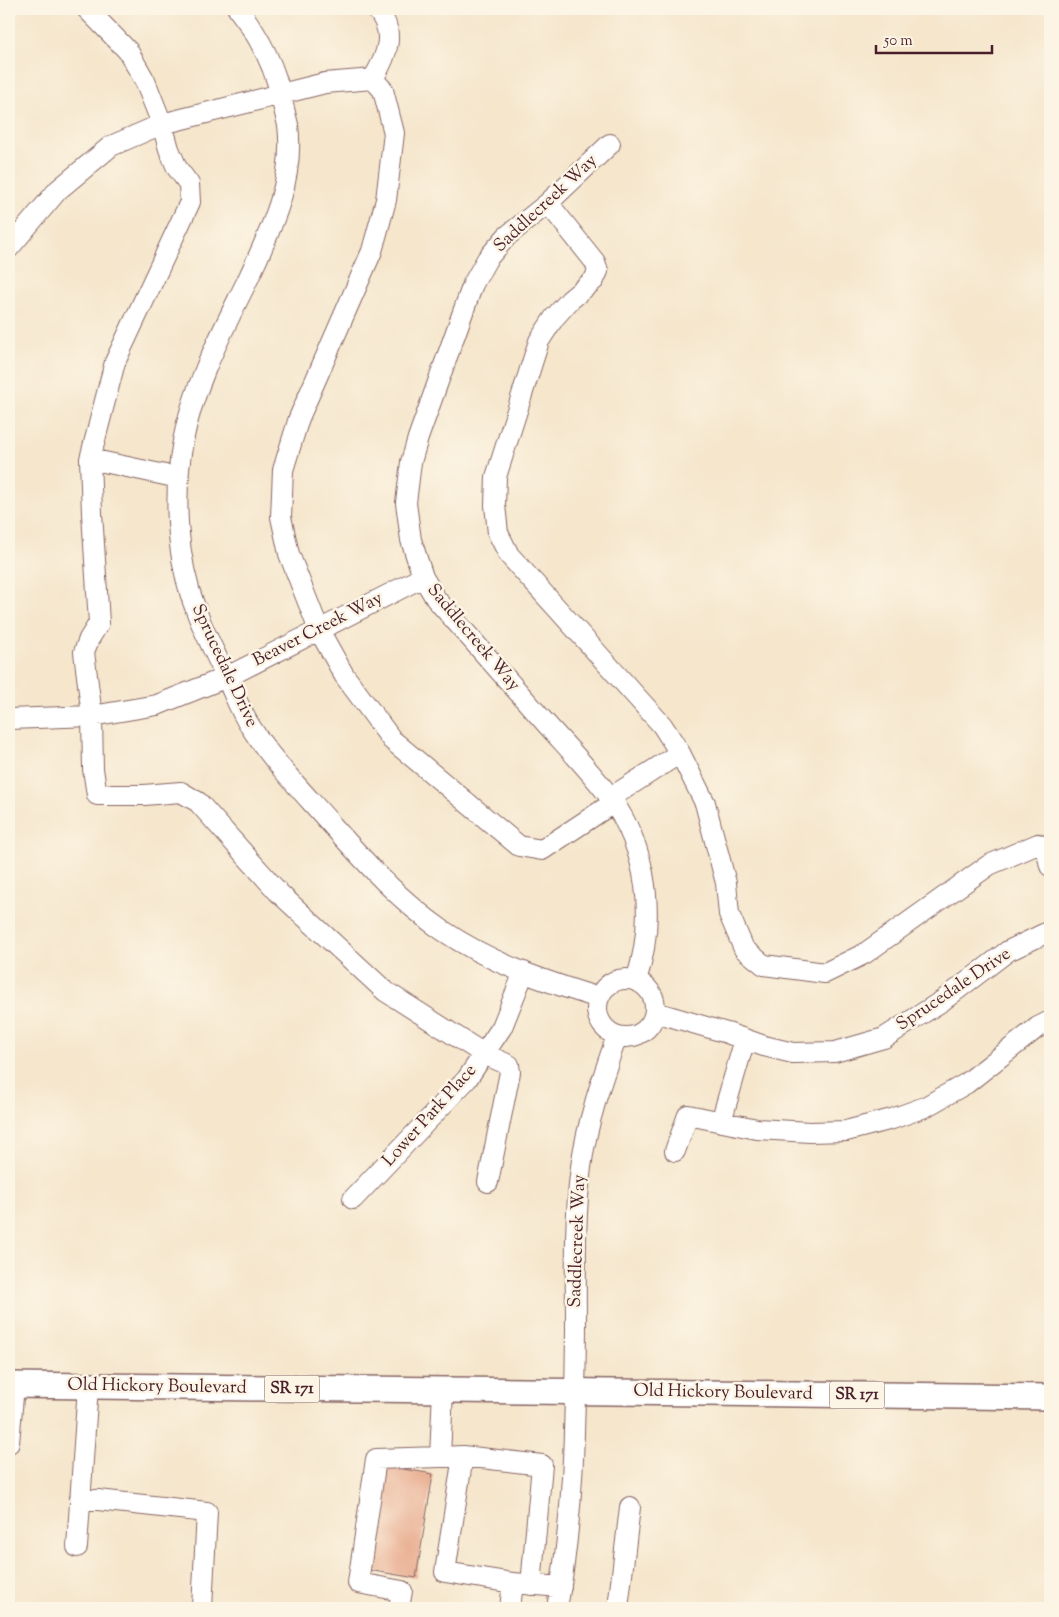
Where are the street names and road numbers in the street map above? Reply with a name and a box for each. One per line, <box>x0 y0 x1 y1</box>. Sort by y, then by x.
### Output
street label: Saddlecreek Way <box>488 149 604 259</box>
street label: Saddlecreek Way <box>420 579 526 697</box>
street label: Beaver Creek Way <box>248 586 388 674</box>
street label: Sprucedale Drive <box>184 600 264 732</box>
street label: Sprucedale Drive <box>892 942 1016 1038</box>
street label: Lower Park Place <box>377 1059 483 1173</box>
street label: Saddlecreek Way <box>563 1174 593 1308</box>
street label: Old Hickory Boulevard <box>67 1372 247 1402</box>
road number: SR 171 <box>264 1376 320 1402</box>
street label: Old Hickory Boulevard <box>633 1378 813 1408</box>
road number: SR 171 <box>830 1382 884 1408</box>

